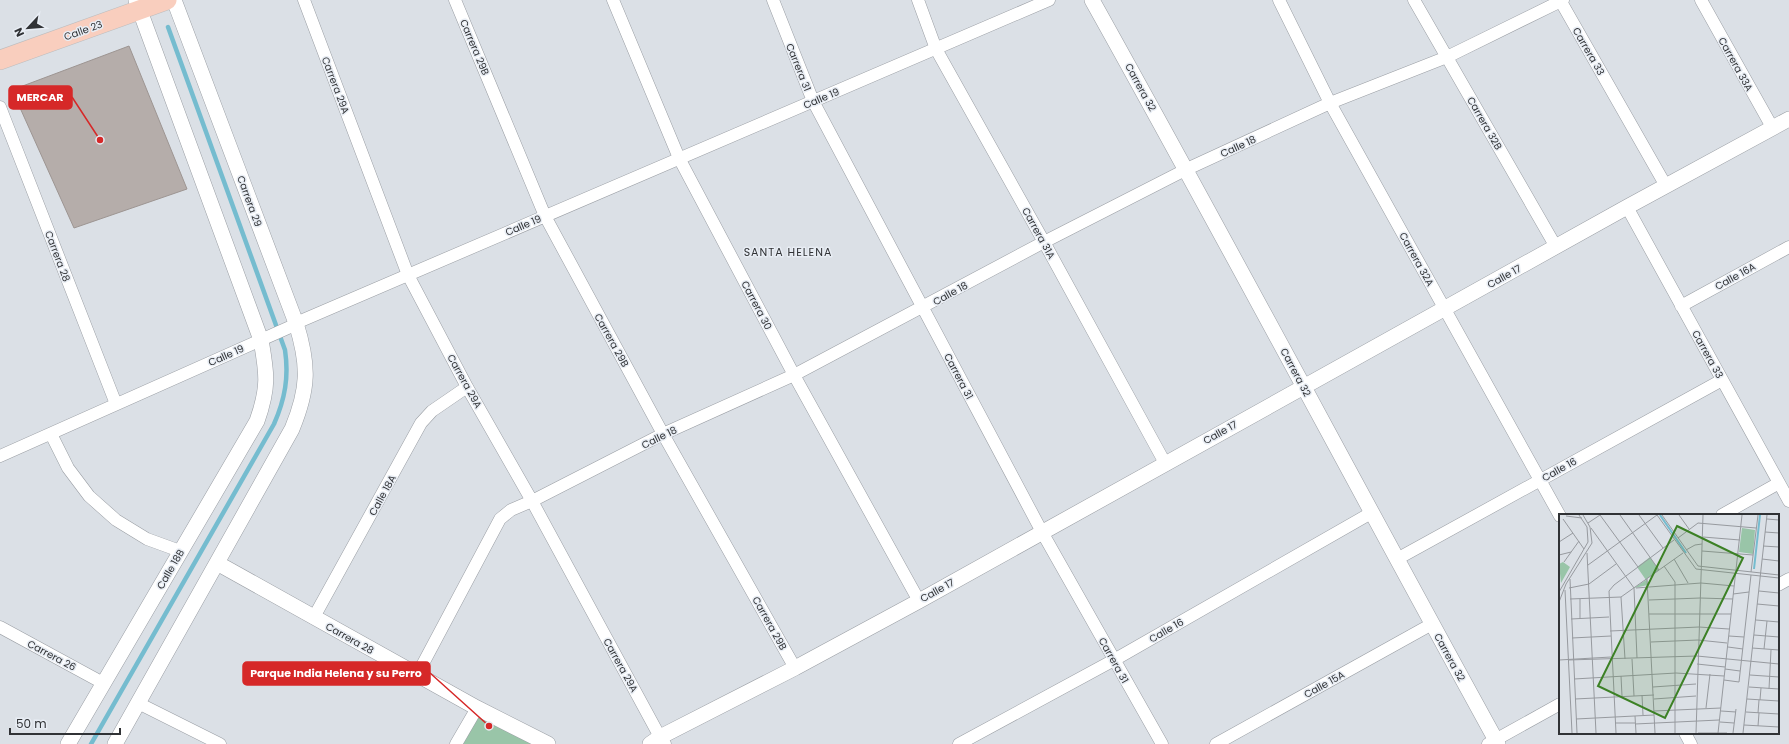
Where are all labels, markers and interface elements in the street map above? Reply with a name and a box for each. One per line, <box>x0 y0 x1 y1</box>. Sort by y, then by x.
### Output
north arrow <box>8 8 48 48</box>
street label: Calle 23 <box>62 17 105 44</box>
street label: Carrera 29B <box>456 17 493 78</box>
text: N <box>10 25 28 40</box>
street label: Carrera 33 <box>1569 25 1608 78</box>
street label: Carrera 33A <box>1715 34 1757 94</box>
street label: Carrera 31 <box>782 41 815 93</box>
street label: Carrera 29A <box>318 54 353 116</box>
street label: Carrera 32 <box>1121 60 1160 114</box>
street label: Calle 19 <box>801 84 842 113</box>
callout: MERCAR <box>9 86 72 109</box>
text: MERCAR <box>17 89 63 105</box>
street label: Carrera 32B <box>1463 94 1506 153</box>
street label: Calle 18 <box>1218 132 1259 161</box>
street label: Carrera 29 <box>233 174 266 229</box>
street label: Carrera 31A <box>1018 205 1059 262</box>
street label: Calle 19 <box>503 211 544 240</box>
street label: Carrera 28 <box>41 229 74 284</box>
street label: Carrera 32A <box>1396 230 1438 289</box>
district label: SANTA HELENA <box>744 244 832 260</box>
street label: Calle 16A <box>1712 259 1759 294</box>
street label: Calle 17 <box>1484 261 1524 292</box>
street label: Carrera 30 <box>737 278 776 332</box>
street label: Calle 18 <box>930 278 970 309</box>
street label: Carrera 29B <box>591 311 633 370</box>
street label: Carrera 33 <box>1688 327 1727 381</box>
street label: Calle 19 <box>206 341 247 370</box>
street label: Carrera 32 <box>1277 345 1315 399</box>
street label: Carrera 31 <box>940 350 977 402</box>
street label: Carrera 29A <box>443 351 486 411</box>
street label: Calle 17 <box>1200 417 1240 448</box>
street label: Calle 18 <box>639 422 679 452</box>
street label: Calle 16 <box>1539 454 1579 485</box>
street label: Calle 18A <box>365 472 400 518</box>
inset map <box>1559 514 1779 734</box>
street label: Calle 18B <box>153 546 188 592</box>
street label: Calle 17 <box>917 575 957 606</box>
street label: Carrera 29B <box>749 594 791 653</box>
street label: Calle 16 <box>1146 614 1186 646</box>
street label: Carrera 28 <box>323 619 377 658</box>
street label: Carrera 32 <box>1430 630 1469 684</box>
street label: Carrera 29A <box>599 635 642 695</box>
street label: Carrera 31 <box>1095 635 1132 686</box>
street label: Carrera 26 <box>25 636 79 675</box>
callout: Parque India Helena y su Perro <box>243 662 430 685</box>
text: Parque India Helena y su Perro <box>250 665 422 681</box>
street label: Calle 15A <box>1301 667 1348 702</box>
scale bar <box>10 710 120 736</box>
text: 50 m <box>16 715 47 732</box>

